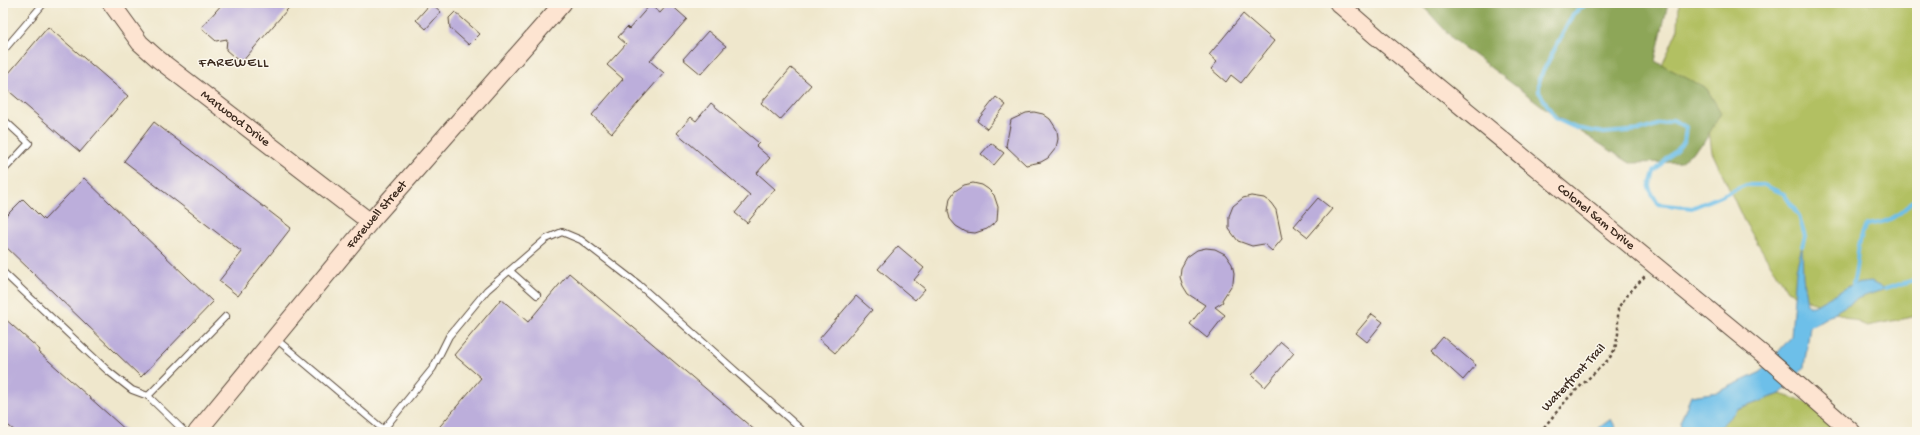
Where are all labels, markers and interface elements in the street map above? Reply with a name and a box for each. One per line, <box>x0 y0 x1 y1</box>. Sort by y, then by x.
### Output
district label: FAREWELL <box>198 55 269 72</box>
street label: Marwood Drive <box>198 87 273 150</box>
street label: Farewell Street <box>343 176 412 253</box>
street label: Colonel Sam Drive <box>1554 181 1638 253</box>
street label: Waterfront Trail <box>1539 341 1609 415</box>

